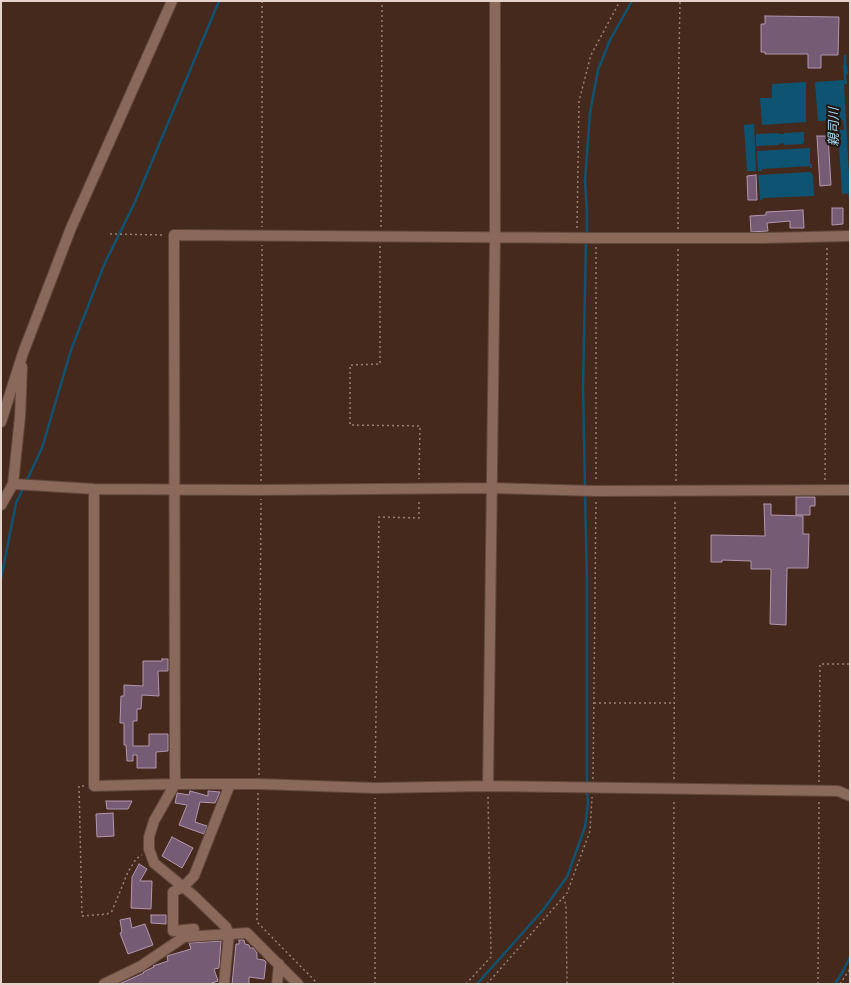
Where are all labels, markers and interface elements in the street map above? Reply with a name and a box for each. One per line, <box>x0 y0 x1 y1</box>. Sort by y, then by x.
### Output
water label: 親司川 <box>827 108 843 146</box>

